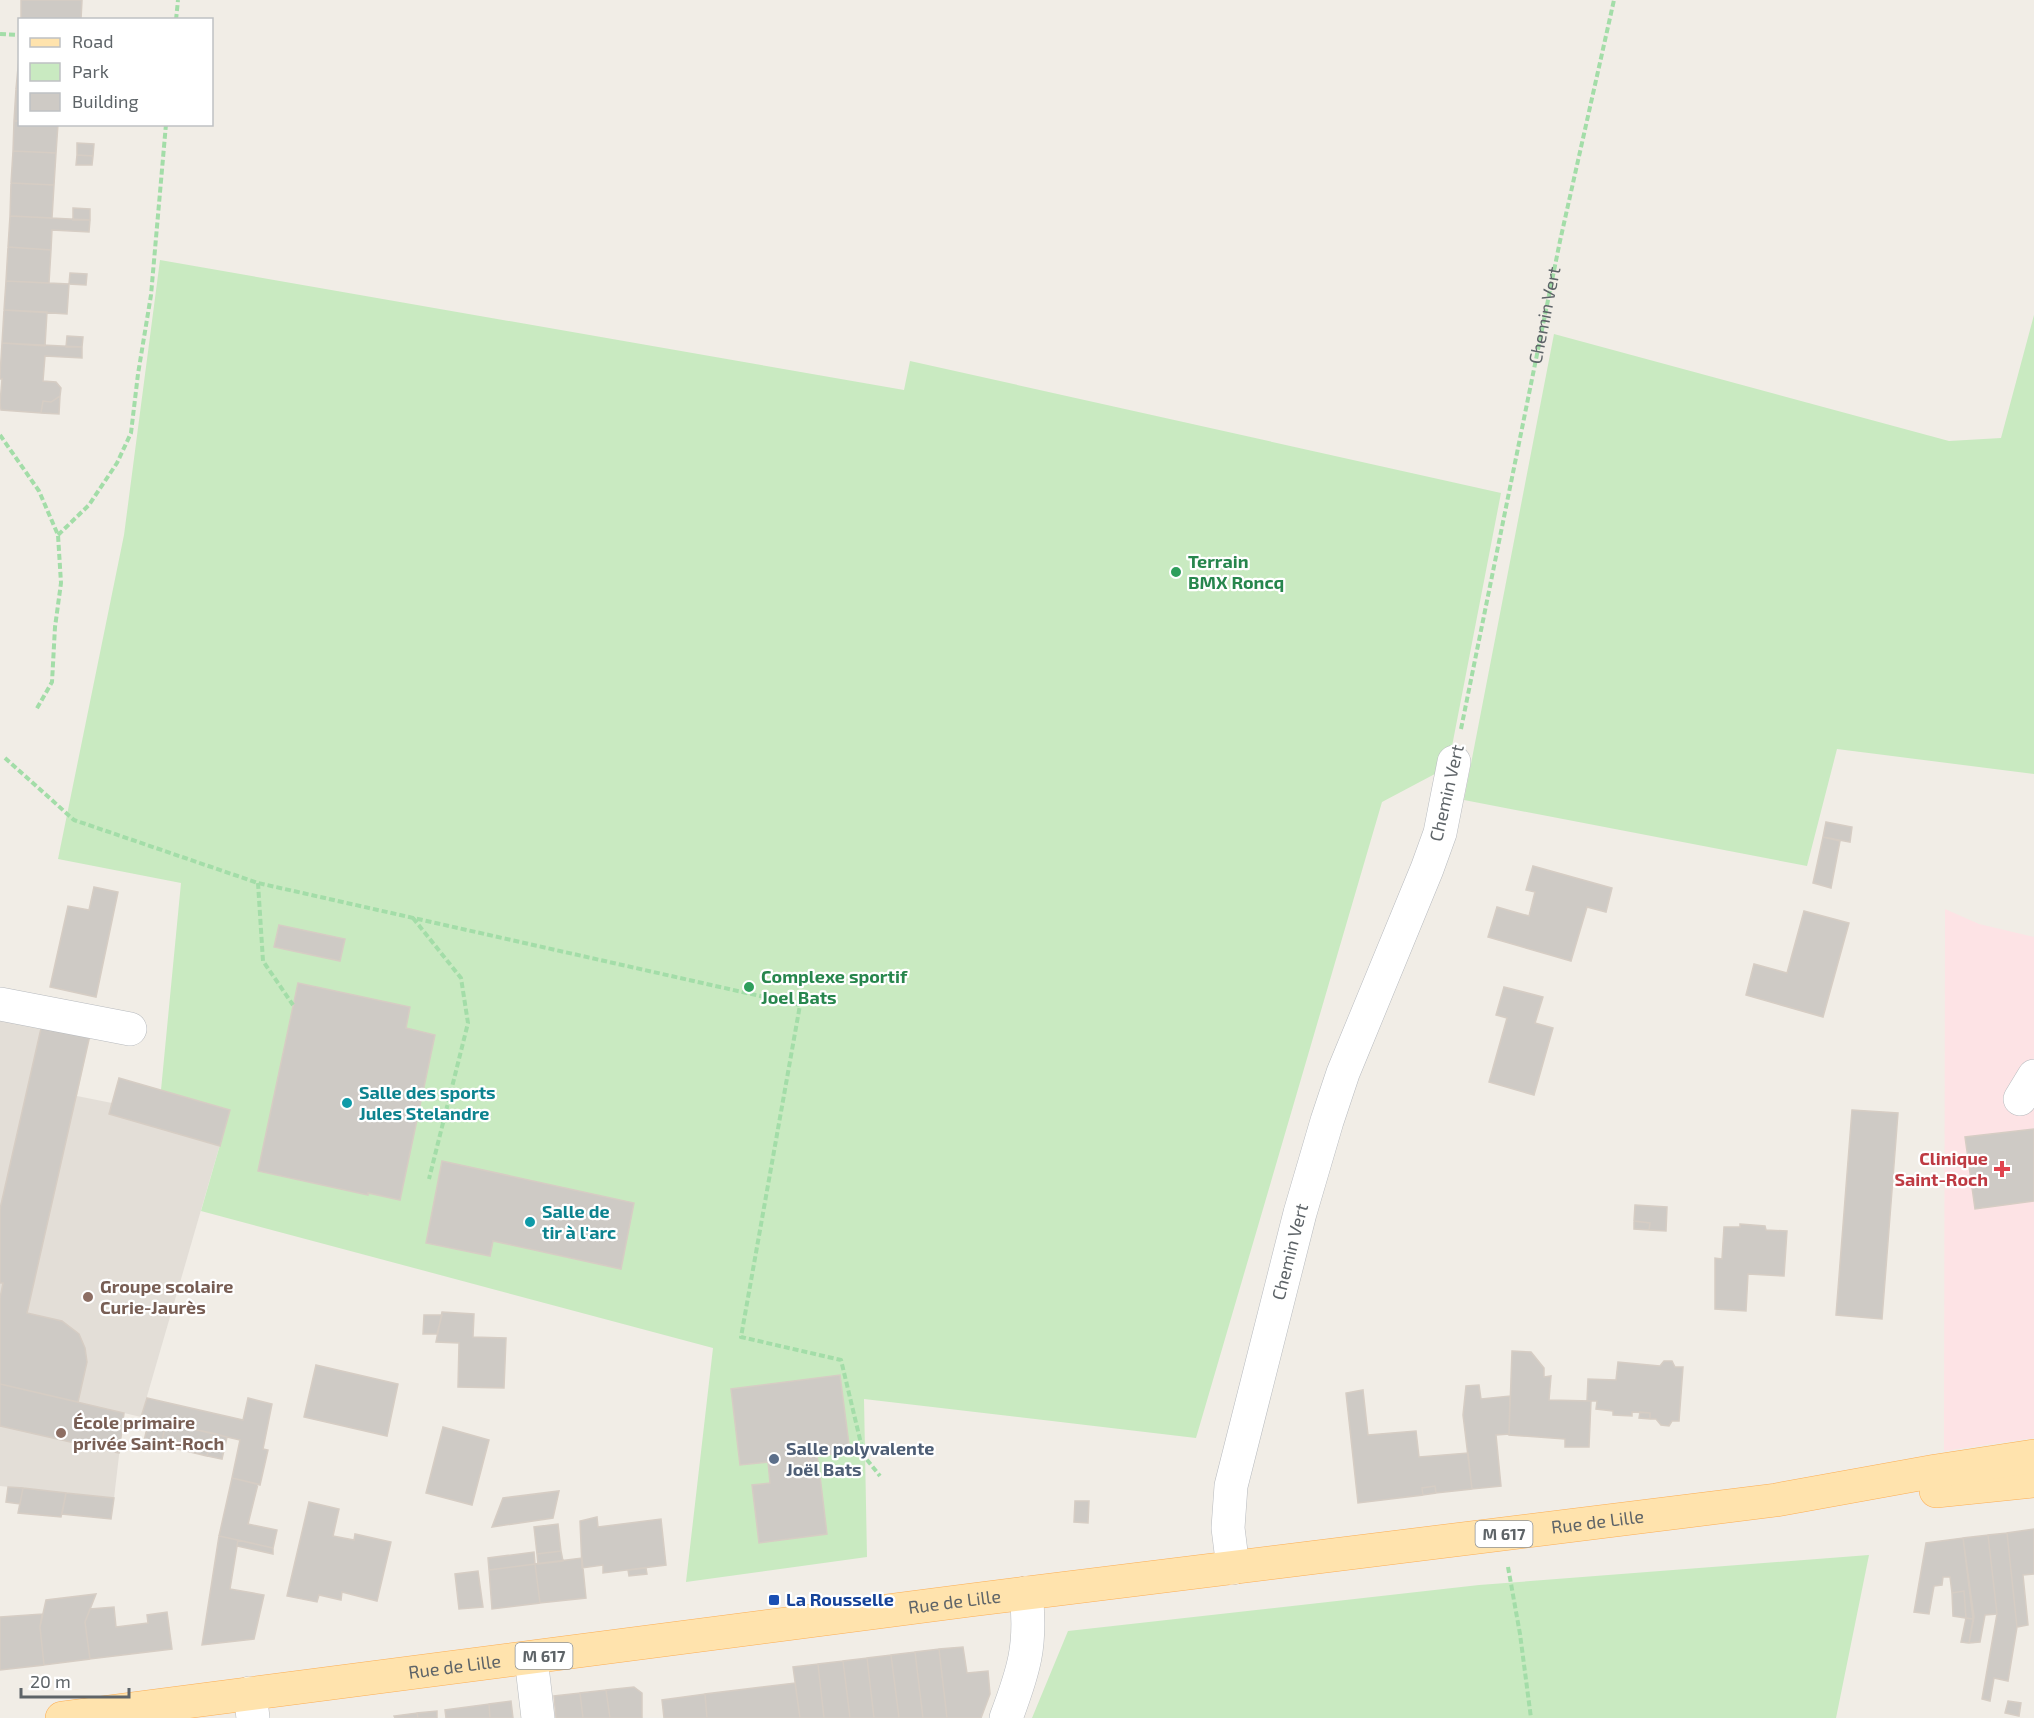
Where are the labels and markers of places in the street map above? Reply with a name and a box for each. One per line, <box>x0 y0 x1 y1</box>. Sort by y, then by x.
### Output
place label: Terrain BMX Roncq <box>1188 550 1284 593</box>
marker: Terrain BMX Roncq <box>1169 565 1183 579</box>
place label: Complexe sportif Joel Bats <box>761 965 908 1008</box>
marker: Complexe sportif Joel Bats <box>742 980 756 994</box>
place label: Salle des sports Jules Stelandre <box>359 1081 496 1124</box>
marker: Salle des sports Jules Stelandre <box>340 1096 354 1110</box>
place label: Clinique Saint-Roch <box>1894 1147 1988 1190</box>
marker: Clinique Saint-Roch <box>1993 1160 2011 1178</box>
place label: Salle de tir à l'arc <box>542 1200 616 1243</box>
marker: Salle de tir à l'arc <box>523 1215 537 1229</box>
place label: Groupe scolaire Curie-Jaurès <box>100 1275 233 1318</box>
marker: Groupe scolaire Curie-Jaurès <box>81 1290 95 1304</box>
place label: École primaire privée Saint-Roch <box>73 1411 224 1454</box>
marker: École primaire privée Saint-Roch <box>54 1426 68 1440</box>
place label: Salle polyvalente Joël Bats <box>786 1437 934 1480</box>
marker: Salle polyvalente Joël Bats <box>767 1452 781 1466</box>
place label: La Rousselle <box>786 1588 894 1610</box>
marker: La Rousselle <box>767 1593 781 1607</box>

